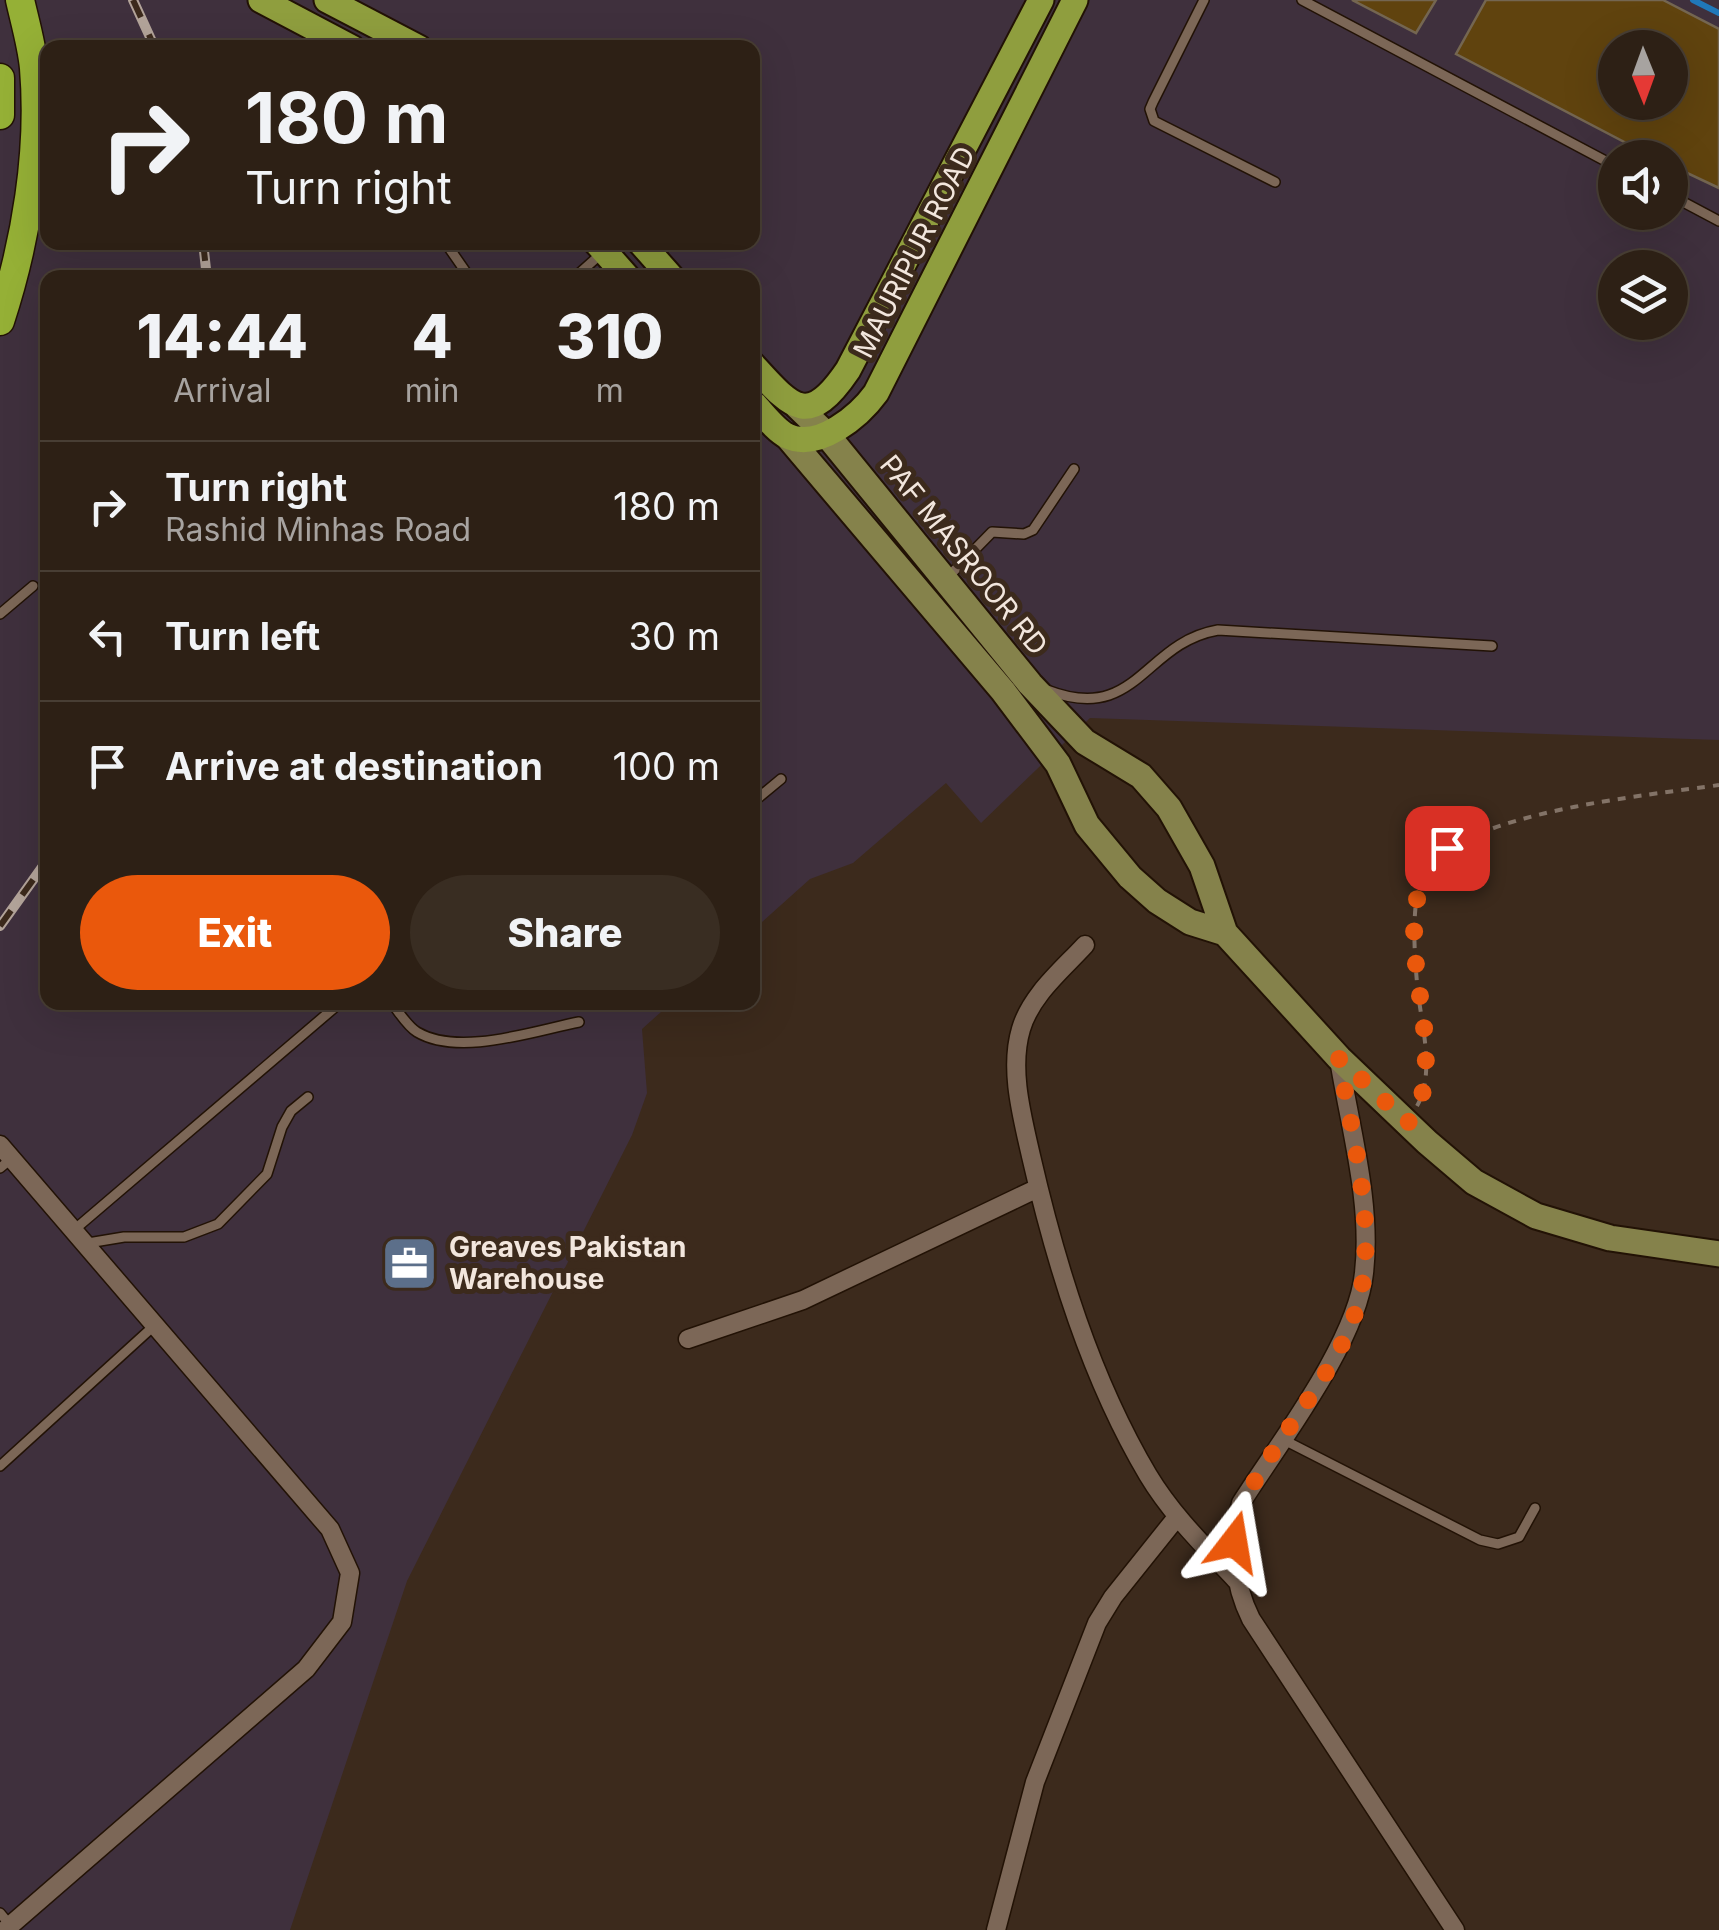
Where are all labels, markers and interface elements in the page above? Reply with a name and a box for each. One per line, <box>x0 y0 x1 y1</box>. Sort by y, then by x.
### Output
north arrow <box>1598 30 1688 120</box>
map controls <box>1598 30 1688 340</box>
text: 180 m <box>245 75 448 160</box>
icon: right <box>80 80 210 210</box>
street label: MAURIPUR ROAD <box>846 140 982 364</box>
button: sound <box>1598 140 1688 230</box>
text: Turn right <box>245 160 452 215</box>
button: layers <box>1598 250 1688 340</box>
text: 14:44 <box>137 300 308 372</box>
text: 4 <box>411 300 453 372</box>
text: 310 <box>556 300 663 372</box>
text: Arrival <box>173 371 272 410</box>
text: min <box>405 371 459 410</box>
text: m <box>596 371 624 410</box>
street label: PAF MASROOR RD <box>873 448 1055 662</box>
text: Turn right <box>165 464 347 510</box>
icon: right <box>80 479 135 534</box>
text: 180 m <box>613 483 720 529</box>
text: Rashid Minhas Road <box>165 510 471 549</box>
icon: left <box>80 609 135 664</box>
text: Turn left <box>165 613 320 659</box>
text: 30 m <box>629 613 720 659</box>
icon: arrive <box>80 739 135 794</box>
text: Arrive at destination <box>165 743 543 789</box>
text: 100 m <box>613 743 720 789</box>
pin <box>1405 806 1490 891</box>
icon: arrive <box>1420 821 1475 876</box>
button: Exit <box>80 875 390 990</box>
button: Share <box>410 875 720 990</box>
place label: Greaves Pakistan Warehouse <box>449 1230 686 1296</box>
office icon: Greaves Pakistan Warehouse <box>380 1233 440 1293</box>
position arrow <box>1182 1490 1286 1594</box>

